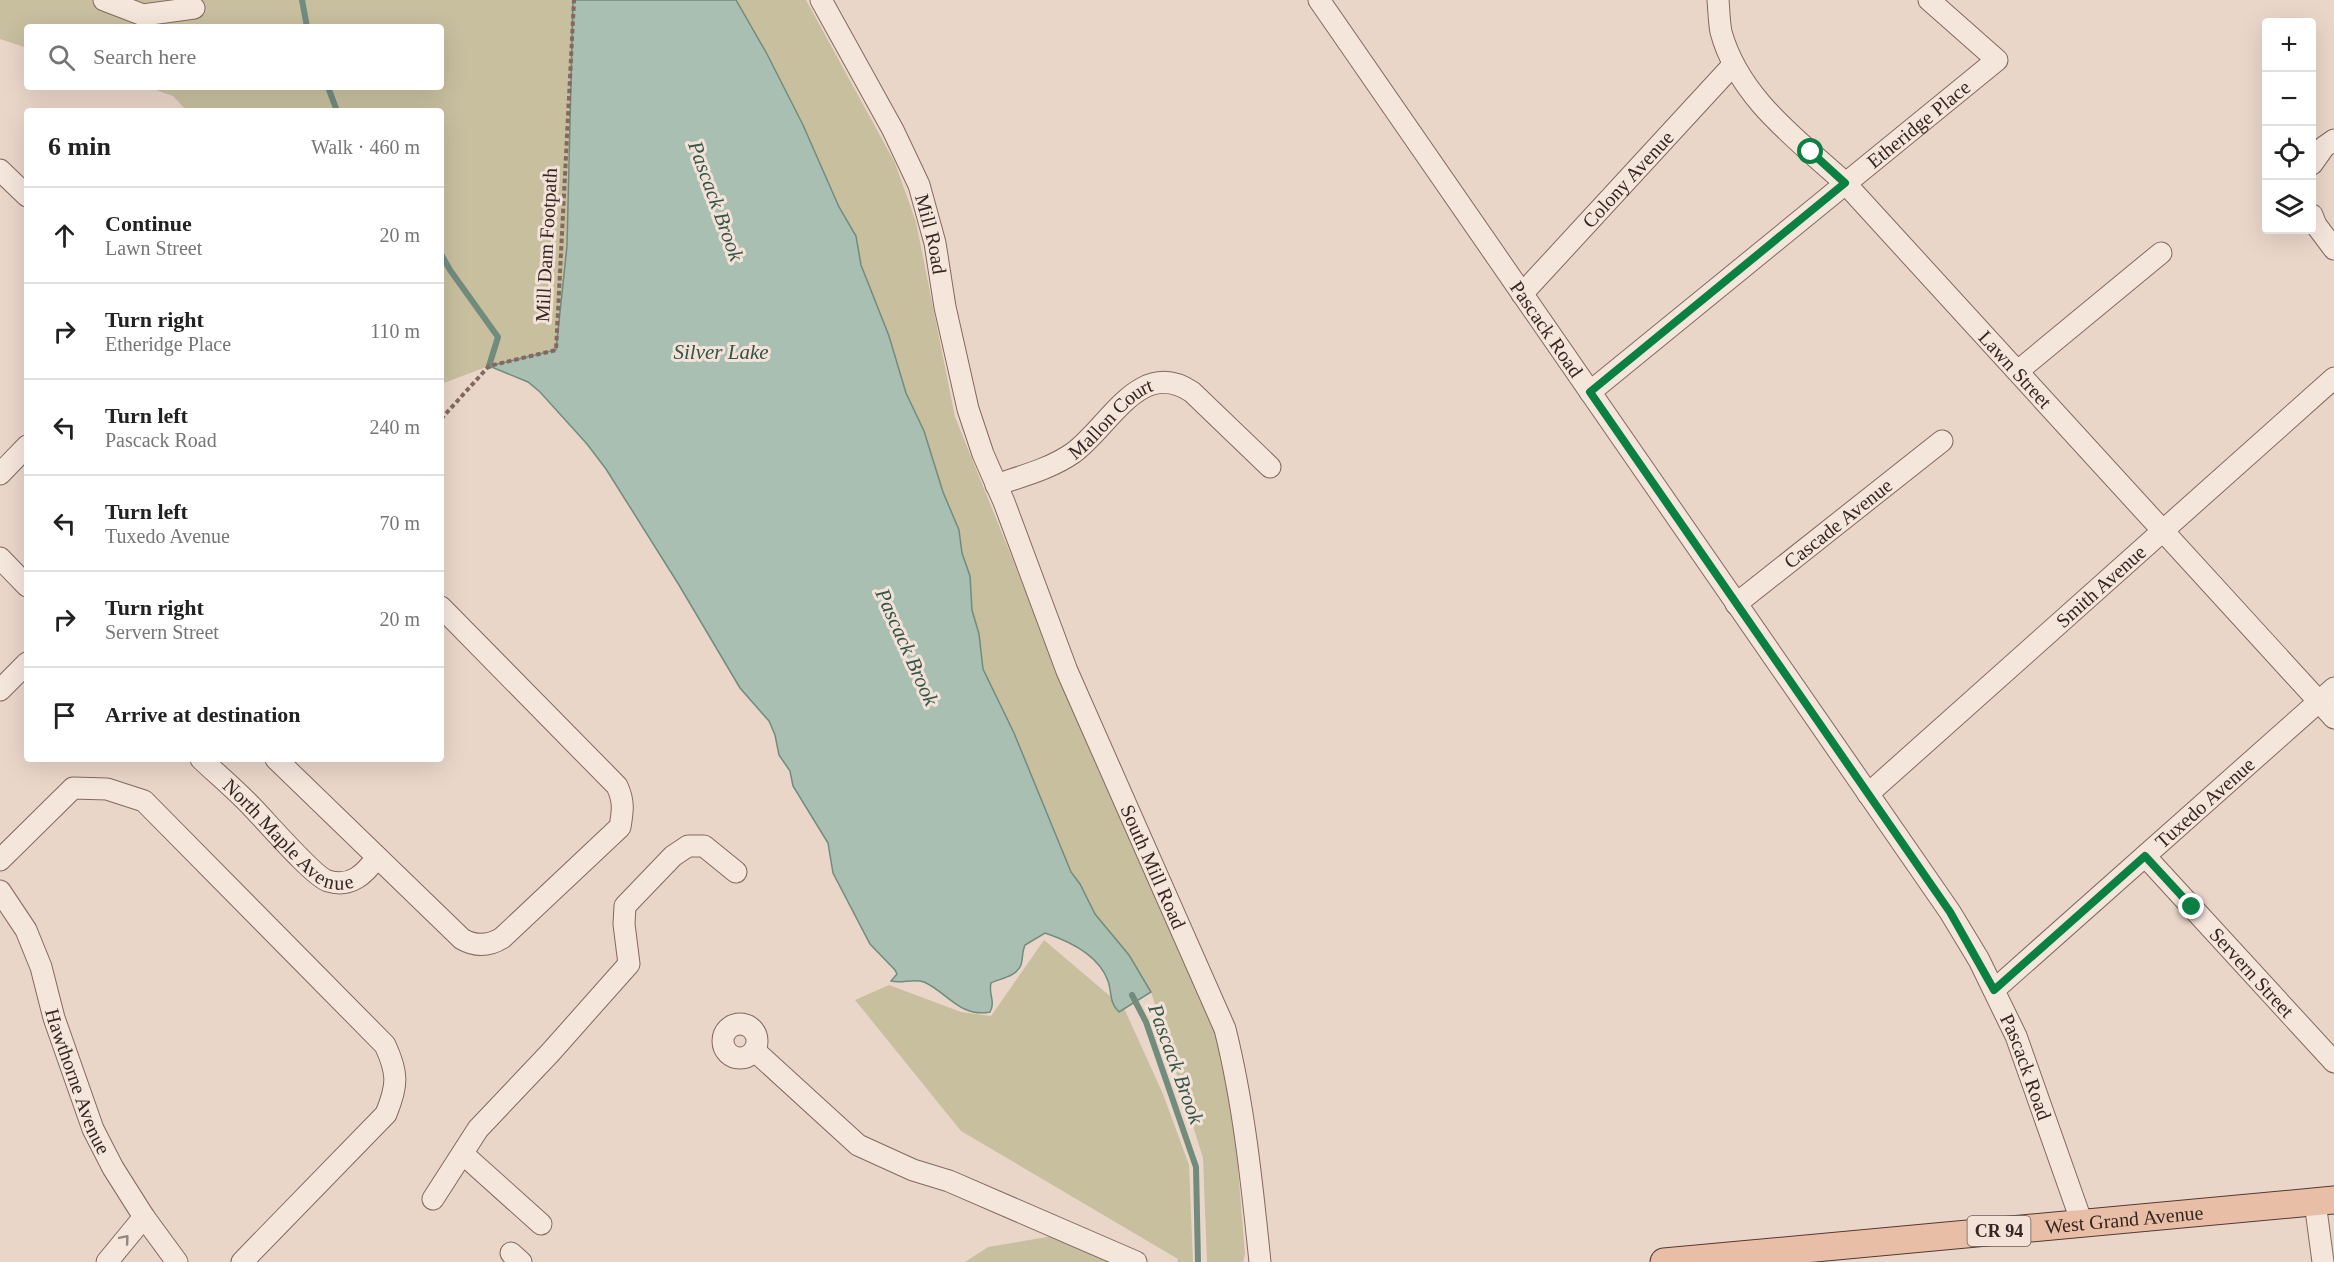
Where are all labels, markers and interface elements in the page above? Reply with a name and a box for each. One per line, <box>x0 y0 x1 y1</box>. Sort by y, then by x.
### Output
map controls <box>2262 18 2316 234</box>
button: + <box>2262 18 2316 72</box>
search box <box>24 24 444 90</box>
icon: search <box>45 41 78 74</box>
text: Search here <box>93 44 196 69</box>
button: − <box>2262 72 2316 126</box>
street label: Etheridge Place <box>1863 76 1974 172</box>
street label: Colony Avenue <box>1578 126 1678 232</box>
button: locate <box>2262 126 2316 180</box>
text: 6 min <box>48 132 111 161</box>
text: Walk · 460 m <box>311 136 420 158</box>
water label: Pascack Brook <box>683 137 749 265</box>
route start <box>1797 138 1823 164</box>
street label: Mill Dam Footpath <box>531 167 562 323</box>
button: layers <box>2262 180 2316 234</box>
street label: Mill Road <box>911 191 951 276</box>
text: Continue <box>105 211 192 236</box>
icon: ahead <box>48 219 81 252</box>
text: 20 m <box>379 224 420 246</box>
text: Lawn Street <box>105 237 202 259</box>
street label: Pascack Road <box>1506 277 1587 381</box>
text: Turn right <box>105 307 204 332</box>
icon: right <box>48 315 81 348</box>
text: 110 m <box>370 320 420 342</box>
street label: Lawn Street <box>1974 326 2057 413</box>
text: Etheridge Place <box>105 333 231 355</box>
water label: Silver Lake <box>673 340 769 364</box>
street label: Mallon Court <box>1064 374 1156 463</box>
text: Turn left <box>105 403 188 428</box>
icon: left <box>48 411 81 444</box>
text: 240 m <box>369 416 420 438</box>
text: Pascack Road <box>105 429 217 451</box>
street label: Cascade Avenue <box>1780 474 1896 573</box>
text: Turn left <box>105 499 188 524</box>
icon: left <box>48 507 81 540</box>
text: 70 m <box>379 512 420 534</box>
text: Tuxedo Avenue <box>105 525 230 547</box>
street label: Smith Avenue <box>2051 540 2150 632</box>
water label: Pascack Brook <box>870 584 944 710</box>
text: Turn right <box>105 595 204 620</box>
icon: right <box>48 603 81 636</box>
text: 20 m <box>379 608 420 630</box>
text: Servern Street <box>105 621 219 643</box>
icon: arrive <box>48 699 81 732</box>
text: Arrive at destination <box>105 702 301 727</box>
street label: Tuxedo Avenue <box>2151 753 2259 852</box>
street label: North Maple Avenue <box>219 774 356 894</box>
street label: South Mill Road <box>1116 801 1190 932</box>
route end <box>2178 893 2204 919</box>
street label: Servern Street <box>2205 923 2299 1022</box>
water label: Pascack Brook <box>1143 1000 1209 1128</box>
street label: Hawthorne Avenue <box>41 1006 115 1158</box>
street label: Pascack Road <box>1996 1010 2056 1123</box>
street label: West Grand Avenue <box>2044 1201 2204 1238</box>
road number: CR 94 <box>1968 1216 2030 1246</box>
one-way arrow <box>118 1235 129 1246</box>

